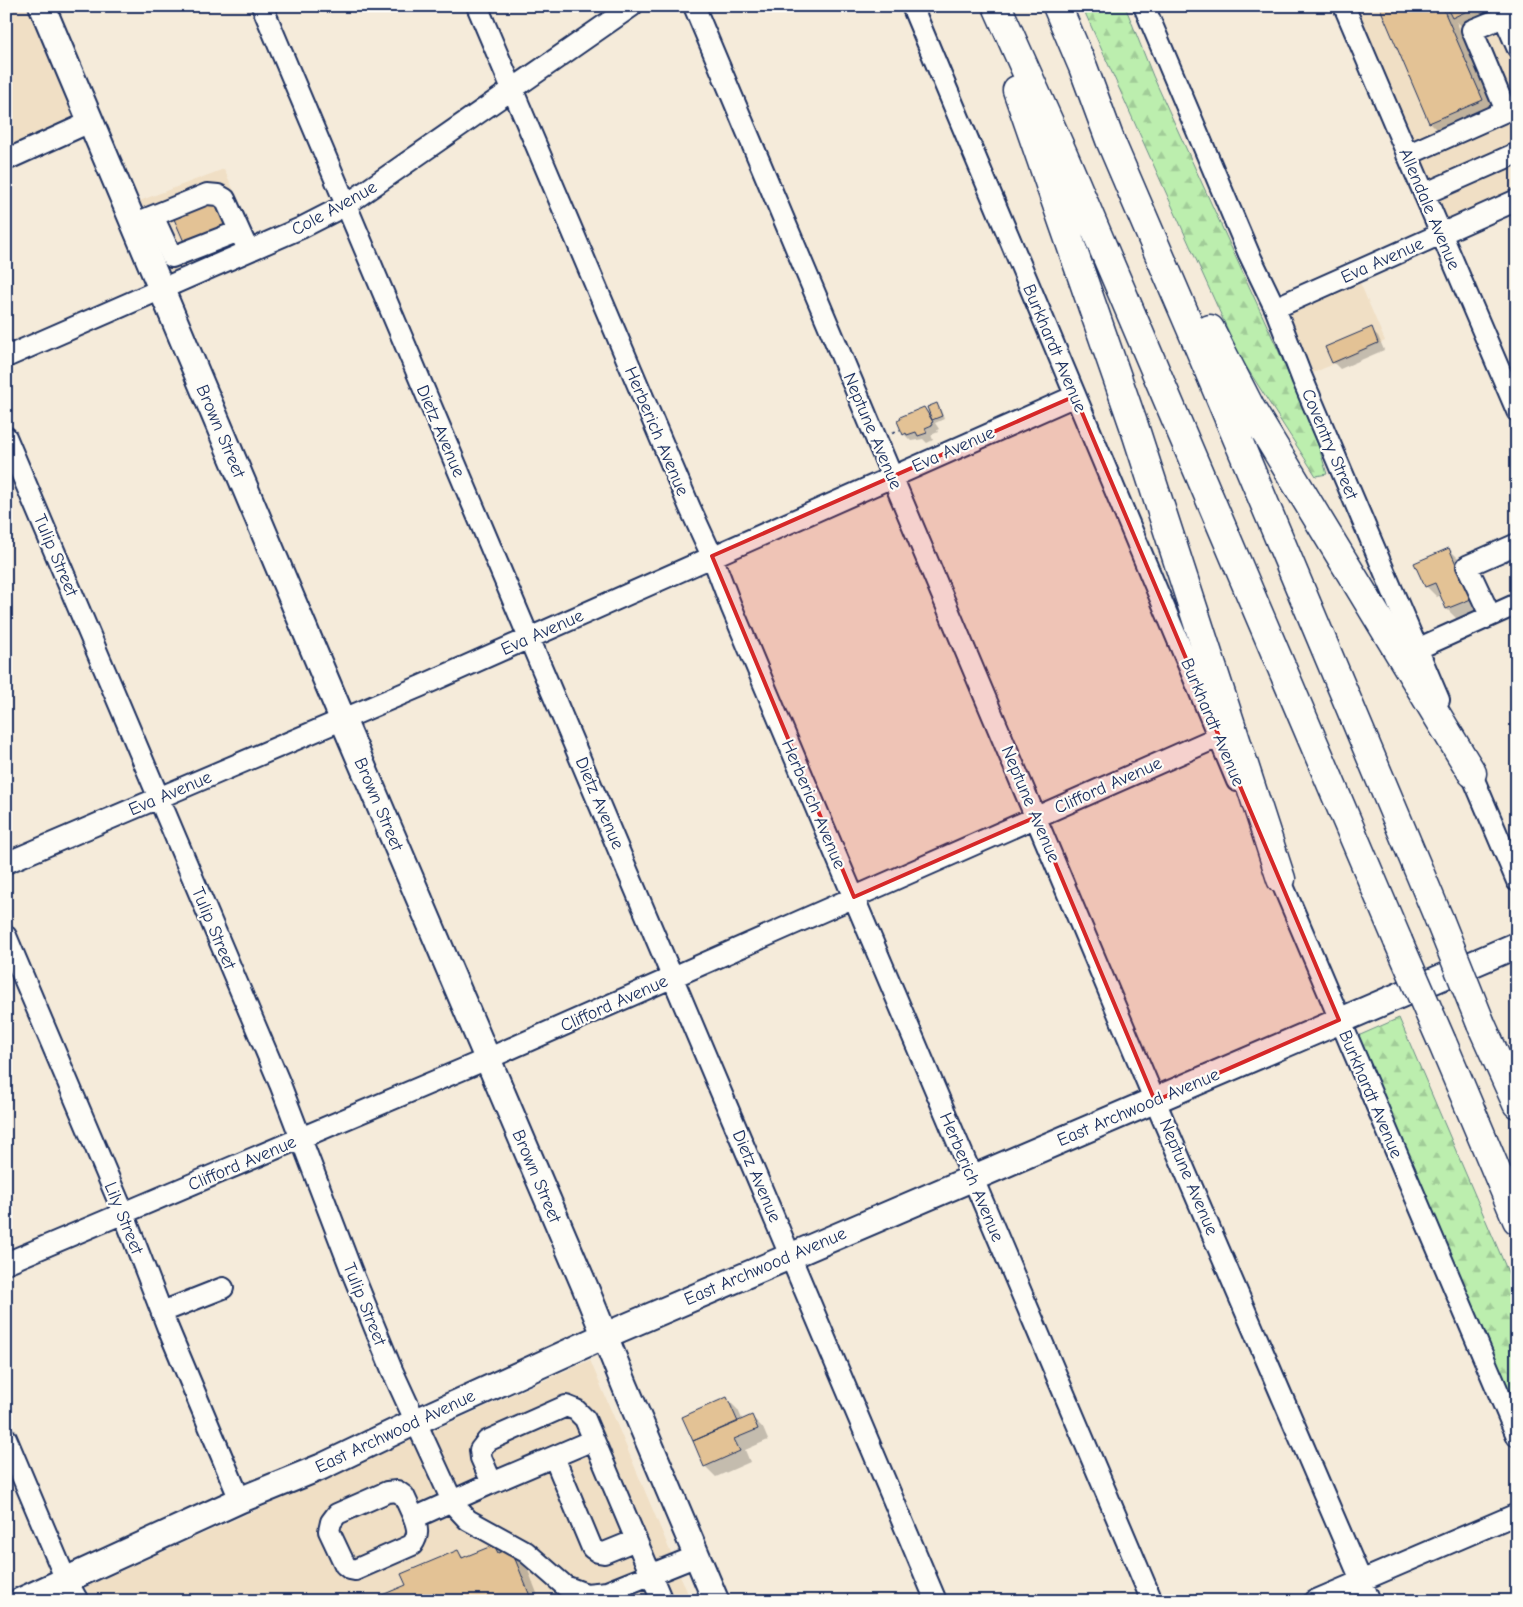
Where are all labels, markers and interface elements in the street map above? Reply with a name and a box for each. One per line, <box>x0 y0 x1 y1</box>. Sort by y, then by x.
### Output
street label: Allendale Avenue <box>1394 145 1465 273</box>
street label: Cole Avenue <box>288 176 381 240</box>
street label: Eva Avenue <box>1338 233 1427 288</box>
street label: Burkhardt Avenue <box>1018 281 1091 415</box>
street label: Herberich Avenue <box>620 363 693 499</box>
street label: Neptune Avenue <box>839 370 907 493</box>
street label: Brown Street <box>191 381 250 482</box>
street label: Dietz Avenue <box>412 382 469 481</box>
street label: Coventry Street <box>1297 386 1363 503</box>
street label: Eva Avenue <box>909 422 998 477</box>
street label: Tulip Street <box>29 511 83 600</box>
street label: Eva Avenue <box>498 605 587 660</box>
street label: Burkhardt Avenue <box>1176 655 1249 789</box>
street label: Herberich Avenue <box>777 736 850 872</box>
street label: Neptune Avenue <box>997 743 1065 866</box>
street label: Clifford Avenue <box>1051 752 1165 818</box>
street label: Brown Street <box>349 754 408 855</box>
street label: Dietz Avenue <box>571 754 628 853</box>
street label: Eva Avenue <box>126 767 215 820</box>
street label: Tulip Street <box>187 884 241 973</box>
street label: Clifford Avenue <box>557 970 671 1036</box>
street label: Burkhardt Avenue <box>1334 1027 1407 1161</box>
street label: East Archwood Avenue <box>1054 1064 1222 1151</box>
street label: Herberich Avenue <box>935 1109 1008 1245</box>
street label: Neptune Avenue <box>1155 1116 1223 1239</box>
street label: Brown Street <box>507 1126 566 1227</box>
street label: Dietz Avenue <box>728 1127 785 1226</box>
street label: Clifford Avenue <box>185 1131 299 1196</box>
street label: Lily Street <box>100 1179 148 1258</box>
street label: East Archwood Avenue <box>681 1223 849 1310</box>
street label: Tulip Street <box>338 1260 391 1349</box>
street label: East Archwood Avenue <box>312 1385 479 1478</box>

